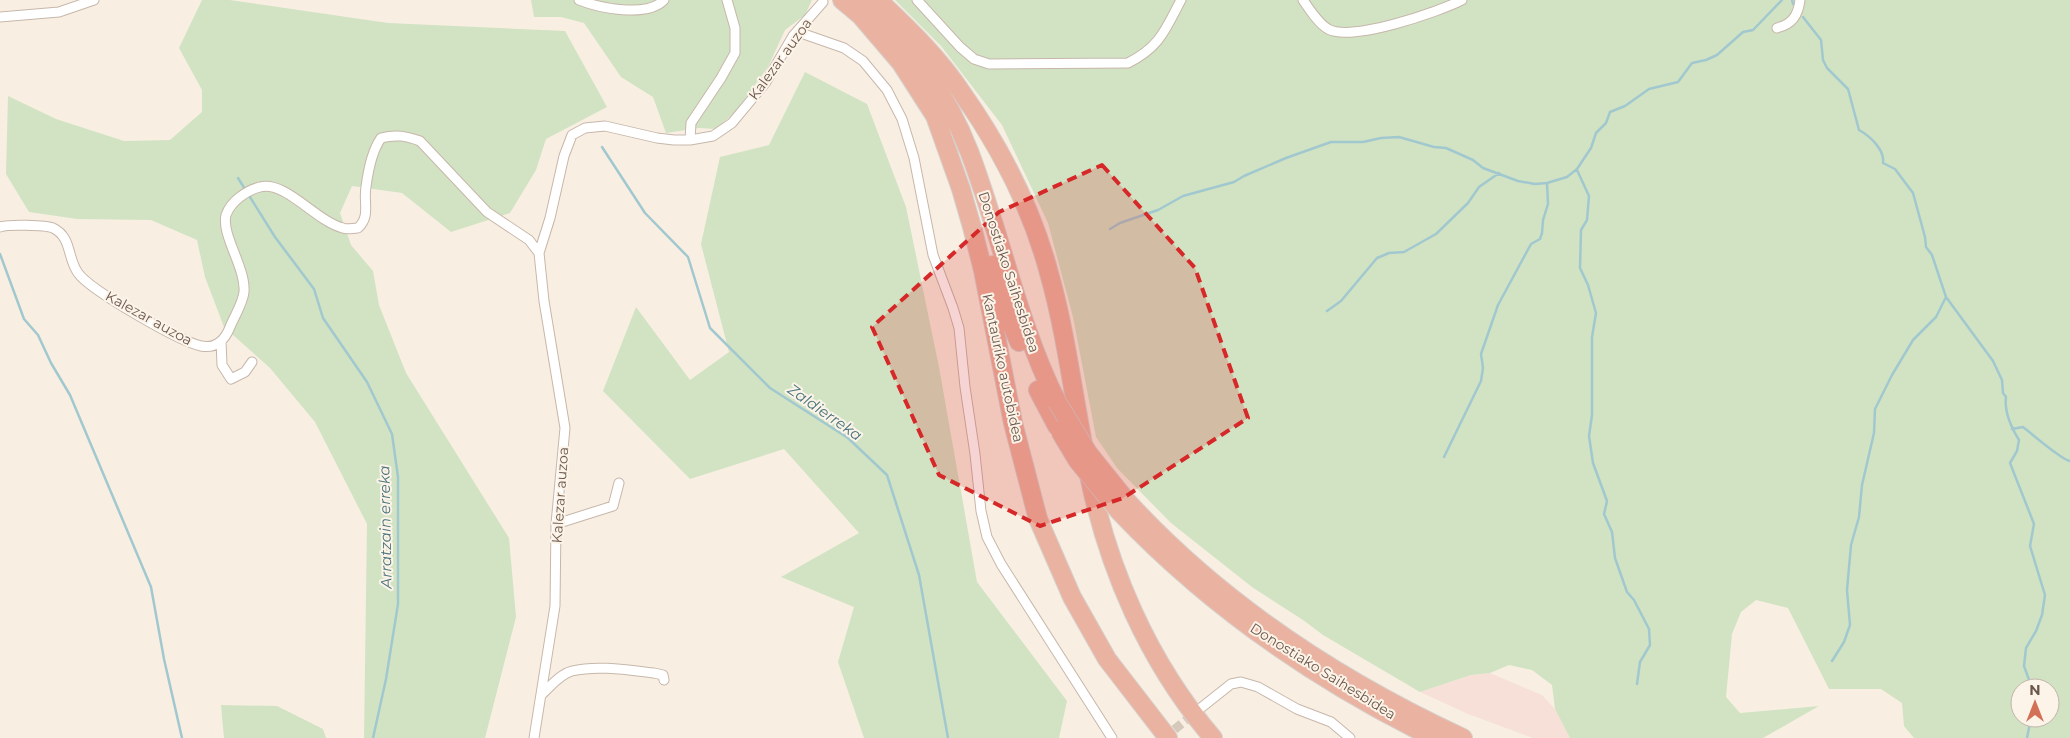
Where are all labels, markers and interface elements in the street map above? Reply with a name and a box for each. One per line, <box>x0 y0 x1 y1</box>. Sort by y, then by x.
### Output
street label: Kalezar auzoa <box>744 15 816 103</box>
street label: Donostiako Saihesbidea <box>974 189 1044 355</box>
street label: Kalezar auzoa <box>102 287 196 349</box>
street label: Kantauriko autobidea <box>978 292 1028 444</box>
water label: Zaldierreka <box>783 379 866 445</box>
street label: Kalezar auzoa <box>548 446 572 544</box>
water label: Arratzain erreka <box>374 465 396 590</box>
street label: Donostiako Saihesbidea <box>1247 619 1399 723</box>
north arrow <box>2010 678 2060 728</box>
text: N <box>2029 681 2041 699</box>

